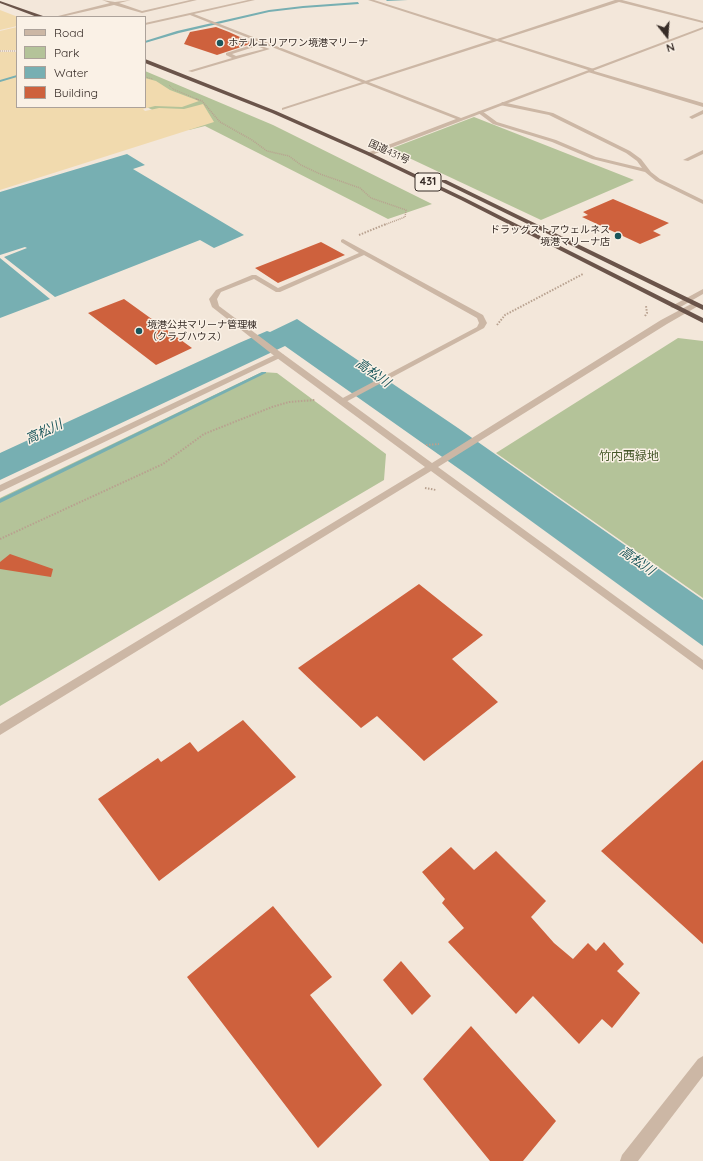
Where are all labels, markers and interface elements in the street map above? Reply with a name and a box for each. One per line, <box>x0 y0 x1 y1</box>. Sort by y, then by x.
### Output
legend <box>16 16 146 108</box>
north arrow <box>647 16 687 56</box>
text: Road <box>54 25 84 40</box>
place label: ホテルエリアワン境港マリーナ <box>228 37 368 49</box>
marker: ホテルエリアワン境港マリーナ <box>215 38 225 48</box>
text: N <box>665 40 676 55</box>
text: Park <box>54 45 79 60</box>
text: Water <box>54 65 88 80</box>
text: Building <box>54 85 98 100</box>
street label: 国道431号 <box>366 137 412 167</box>
road number: 431 <box>415 173 441 191</box>
place label: ドラッグストアウェルネス 境港マリーナ店 <box>490 224 610 248</box>
marker: ドラッグストアウェルネス 境港マリーナ店 <box>613 231 623 241</box>
place label: 境港公共マリーナ管理棟 （クラブハウス） <box>147 319 257 342</box>
marker: 境港公共マリーナ管理棟 （クラブハウス） <box>134 326 144 336</box>
water label: 高松川 <box>353 355 393 391</box>
water label: 高松川 <box>23 417 65 447</box>
park label: 竹内西緑地 <box>599 449 659 463</box>
water label: 高松川 <box>617 543 657 579</box>

